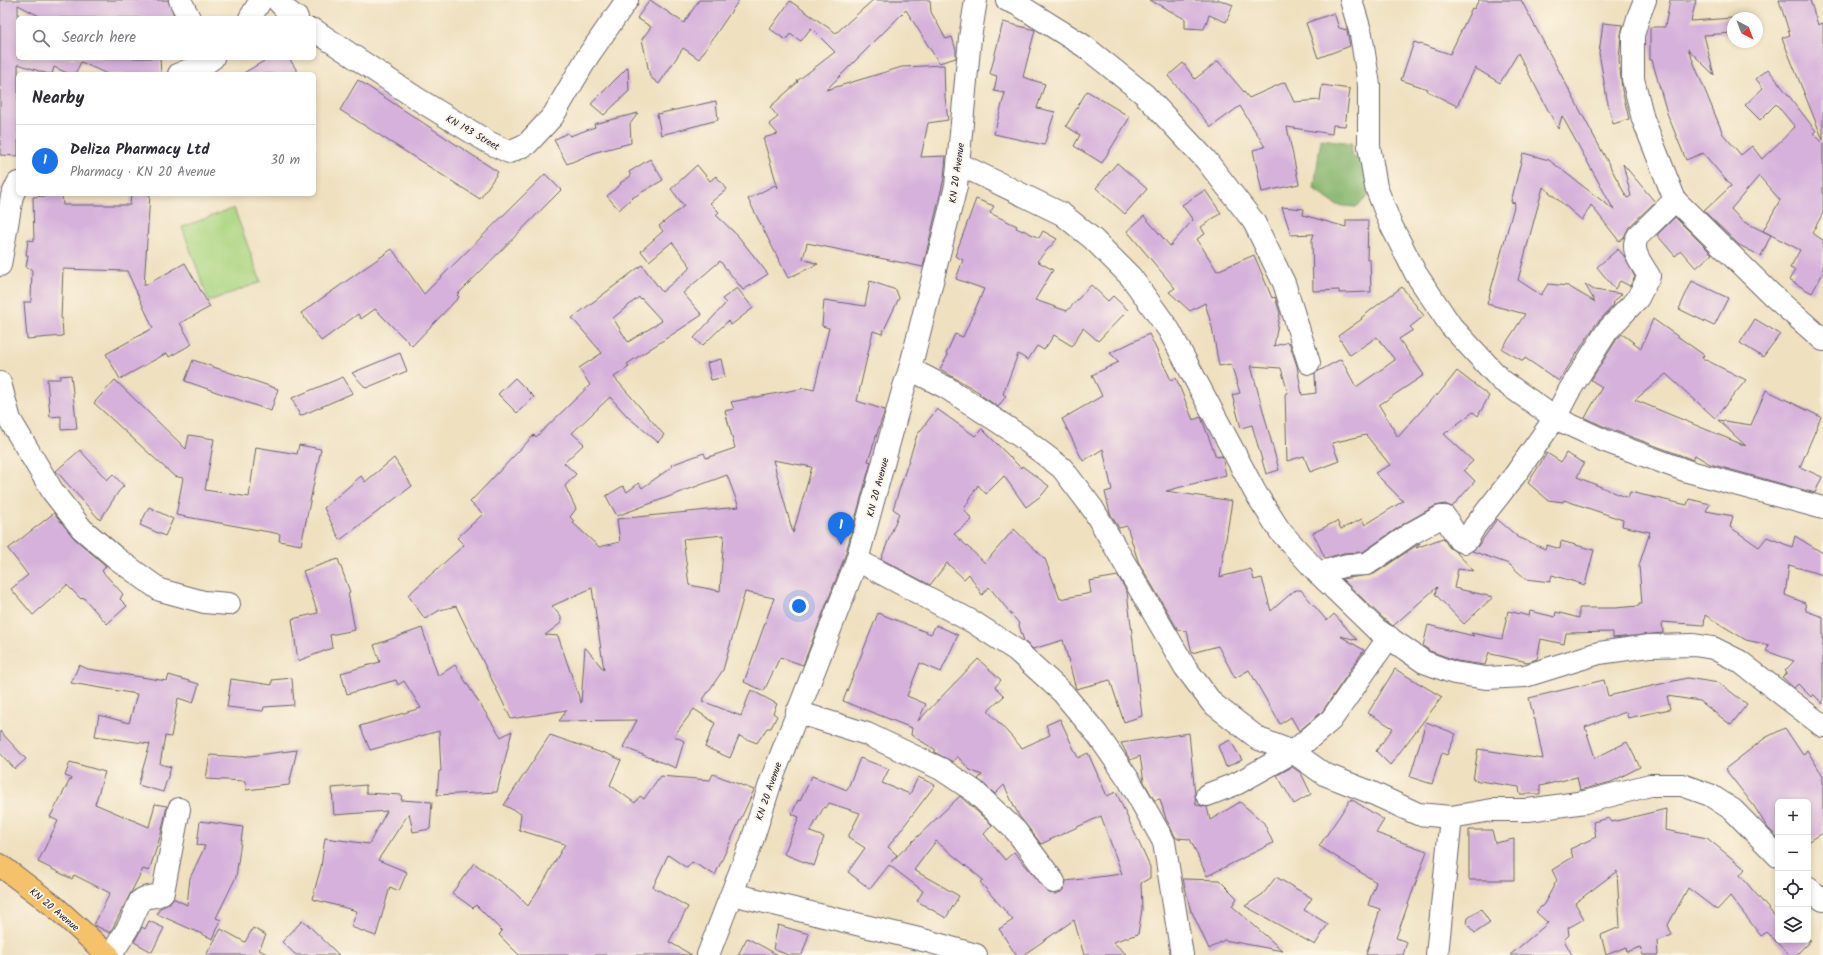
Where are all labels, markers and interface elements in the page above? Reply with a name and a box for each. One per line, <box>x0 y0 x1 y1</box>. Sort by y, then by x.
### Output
north arrow <box>1727 12 1763 48</box>
search box <box>16 16 316 60</box>
text: Search here <box>62 26 136 50</box>
icon: search <box>30 27 52 49</box>
text: Nearby <box>32 85 84 112</box>
street label: KN 193 Street <box>443 111 502 155</box>
text: Deliza Pharmacy Ltd <box>70 138 209 162</box>
street label: KN 20 Avenue <box>945 141 969 204</box>
text: 1 <box>43 150 47 171</box>
text: 30 m <box>271 150 300 171</box>
text: Pharmacy · KN 20 Avenue <box>70 162 216 183</box>
street label: KN 20 Avenue <box>862 455 894 519</box>
pin: 1 <box>828 512 854 545</box>
your location <box>789 596 809 616</box>
street label: KN 20 Avenue <box>751 759 787 823</box>
map controls <box>1775 799 1811 943</box>
button: + <box>1775 799 1811 835</box>
button: − <box>1775 835 1811 871</box>
button: locate <box>1775 871 1811 907</box>
street label: KN 20 Avenue <box>26 884 83 936</box>
button: layers <box>1775 907 1811 943</box>

